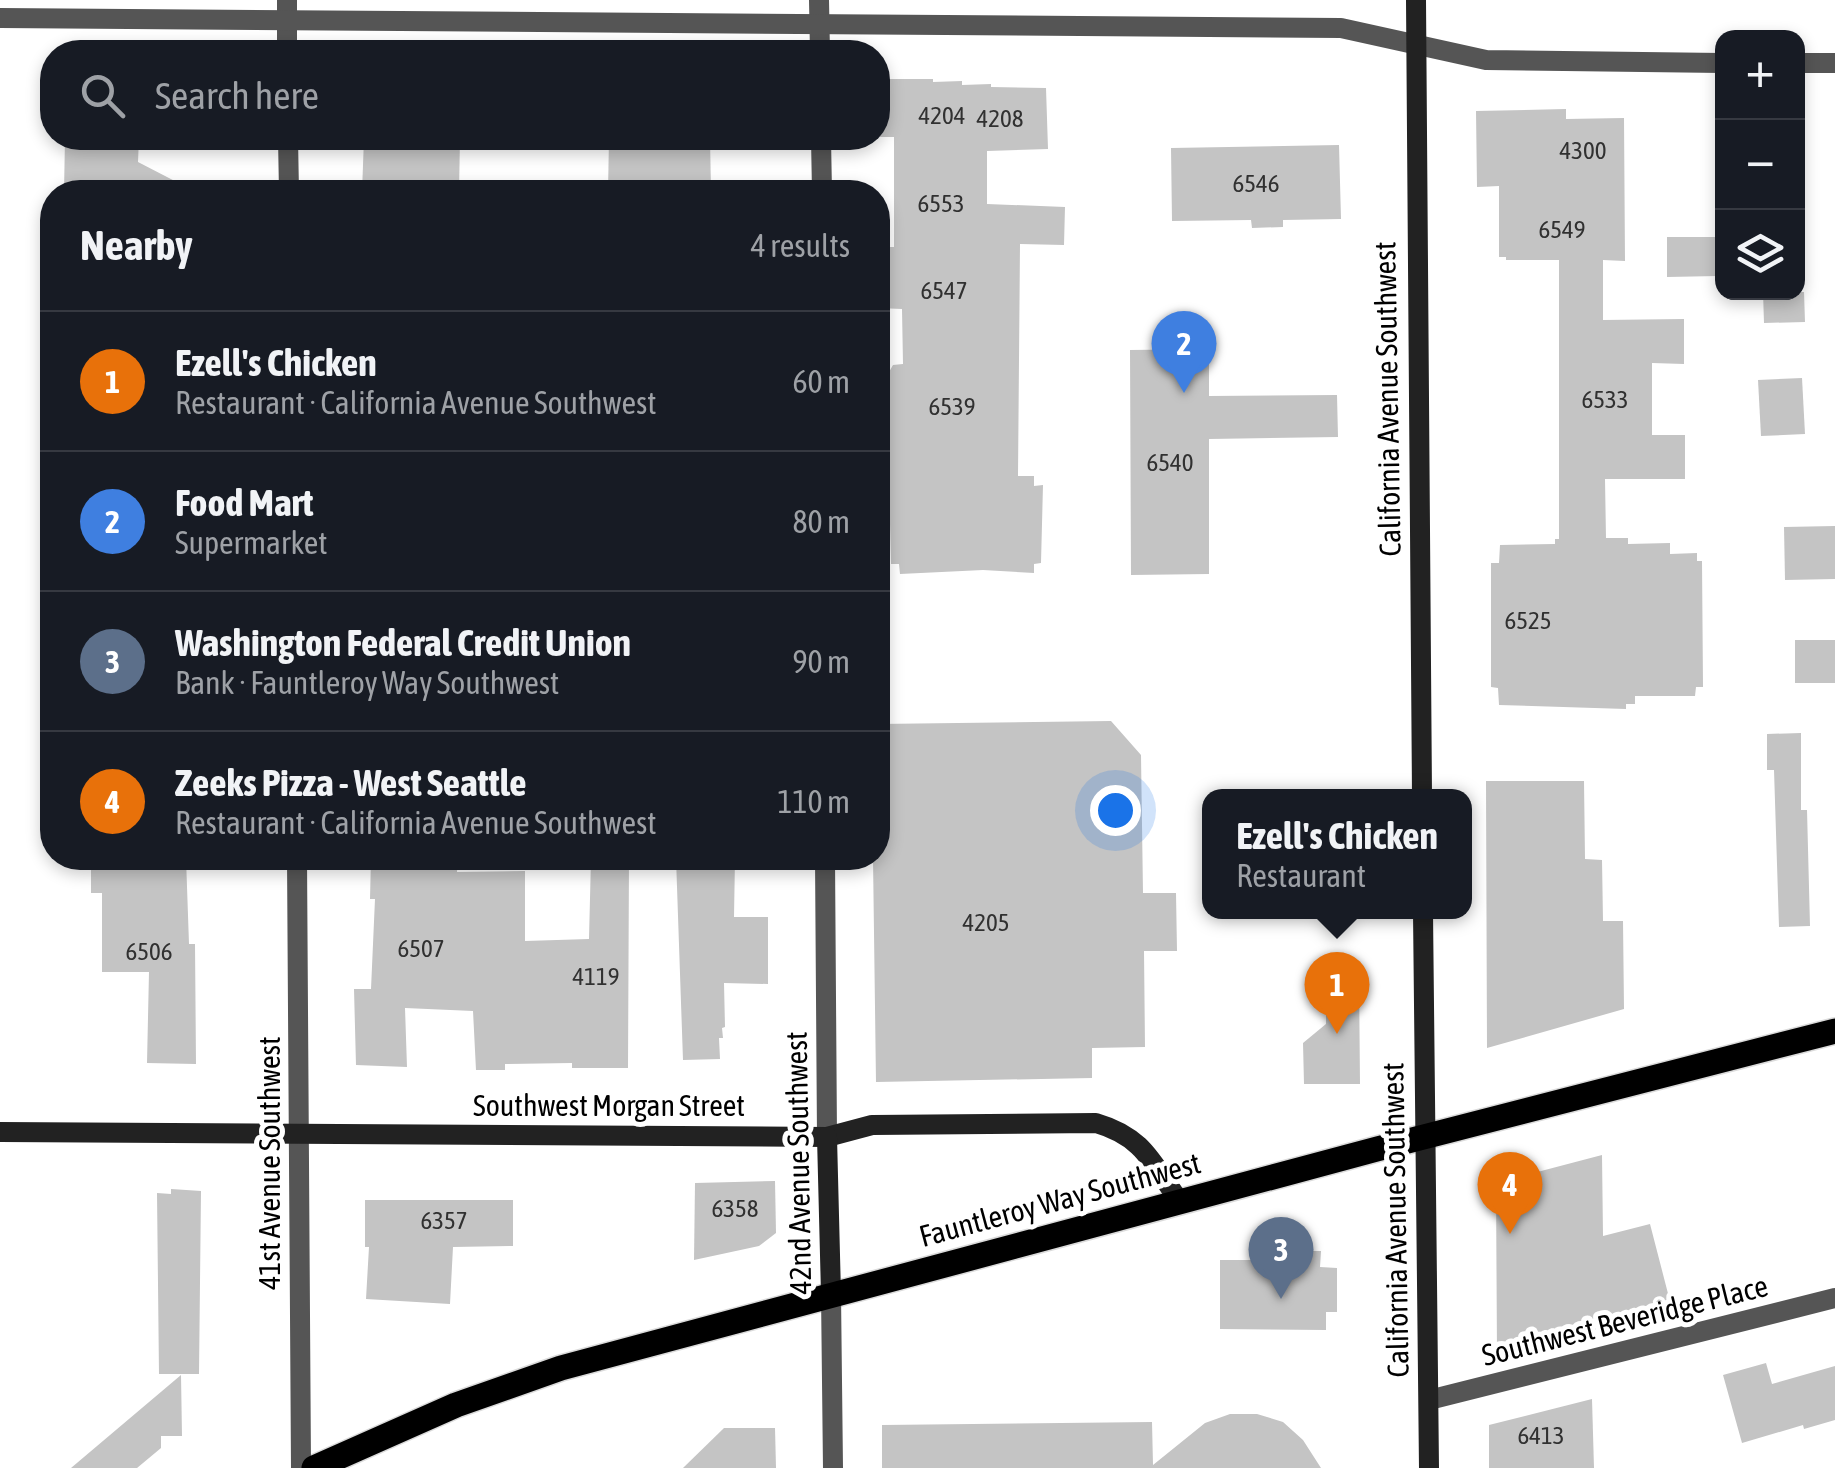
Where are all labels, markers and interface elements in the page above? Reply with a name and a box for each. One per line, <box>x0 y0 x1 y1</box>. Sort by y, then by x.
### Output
map controls <box>1715 30 1805 300</box>
button: + <box>1715 30 1805 120</box>
search box <box>40 40 890 150</box>
icon: search <box>75 68 130 123</box>
text: Search here <box>155 74 319 117</box>
house number: 4204 <box>918 101 966 129</box>
house number: 4208 <box>976 104 1024 132</box>
button: − <box>1715 120 1805 210</box>
house number: 4300 <box>1559 136 1607 164</box>
house number: 6546 <box>1232 169 1280 197</box>
house number: 6553 <box>917 189 965 217</box>
button: layers <box>1715 210 1805 300</box>
house number: 6549 <box>1538 215 1586 243</box>
text: Nearby <box>80 221 193 269</box>
text: 4 results <box>751 227 850 264</box>
street label: California Avenue Southwest <box>1367 241 1407 557</box>
house number: 6547 <box>920 276 968 304</box>
pin: 2 <box>1152 310 1216 393</box>
text: Ezell's Chicken <box>175 341 377 384</box>
text: 1 <box>105 363 120 400</box>
text: 60 m <box>792 363 850 400</box>
text: Restaurant · California Avenue Southwest <box>175 384 656 421</box>
house number: 6533 <box>1581 385 1629 413</box>
house number: 6539 <box>928 392 976 420</box>
house number: 6540 <box>1146 448 1194 476</box>
text: Food Mart <box>175 481 313 524</box>
text: 2 <box>105 503 120 540</box>
text: 80 m <box>792 503 850 540</box>
text: Supermarket <box>175 524 328 561</box>
house number: 6525 <box>1504 606 1552 634</box>
text: Washington Federal Credit Union <box>175 621 631 664</box>
text: 3 <box>105 643 120 680</box>
text: 90 m <box>792 643 850 680</box>
text: Bank · Fauntleroy Way Southwest <box>175 664 559 701</box>
text: Zeeks Pizza - West Seattle <box>175 761 527 804</box>
text: 4 <box>105 783 120 820</box>
text: 110 m <box>777 783 850 820</box>
your location <box>1090 785 1141 836</box>
popup <box>1202 789 1472 919</box>
text: Restaurant · California Avenue Southwest <box>175 804 656 841</box>
text: Ezell's Chicken <box>1236 814 1438 857</box>
text: Restaurant <box>1236 857 1366 894</box>
house number: 4205 <box>962 908 1010 936</box>
house number: 6507 <box>397 934 445 962</box>
house number: 6506 <box>125 937 173 965</box>
pin: 1 <box>1304 952 1370 1034</box>
house number: 4119 <box>572 962 620 990</box>
street label: 42nd Avenue Southwest <box>779 1031 817 1295</box>
street label: 41st Avenue Southwest <box>252 1036 286 1290</box>
street label: California Avenue Southwest <box>1375 1062 1415 1378</box>
street label: Southwest Morgan Street <box>473 1088 745 1122</box>
street label: Fauntleroy Way Southwest <box>915 1145 1204 1253</box>
pin: 4 <box>1478 1152 1542 1234</box>
house number: 6358 <box>711 1194 759 1222</box>
house number: 6357 <box>420 1206 468 1234</box>
pin: 3 <box>1248 1216 1314 1299</box>
street label: Southwest Beveridge Place <box>1478 1268 1771 1372</box>
house number: 6413 <box>1517 1421 1565 1449</box>

